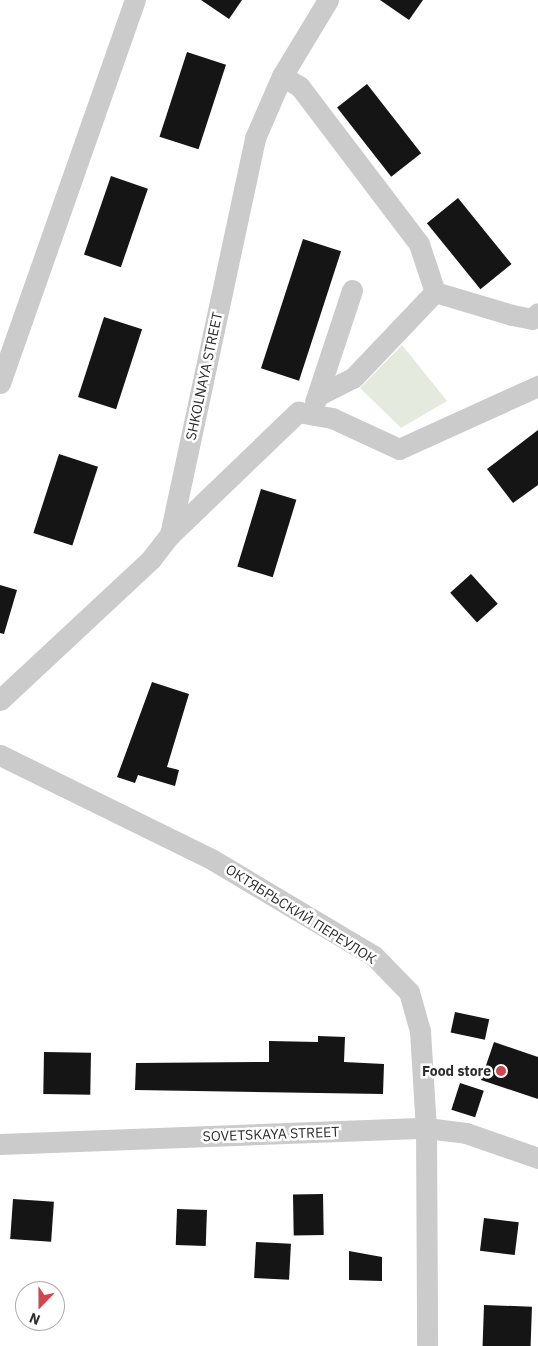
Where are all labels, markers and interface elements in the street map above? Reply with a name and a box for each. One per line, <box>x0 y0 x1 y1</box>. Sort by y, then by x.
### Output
street label: SHKOLNAYA STREET <box>182 310 226 442</box>
street label: ОКТЯБРЬСКИЙ ПЕРЕУЛОК <box>223 861 379 967</box>
place label: Food store <box>422 1063 491 1079</box>
marker: Food store <box>495 1065 507 1077</box>
street label: SOVETSKAYA STREET <box>202 1123 340 1145</box>
north arrow <box>15 1281 65 1331</box>
text: N <box>27 1309 43 1329</box>

